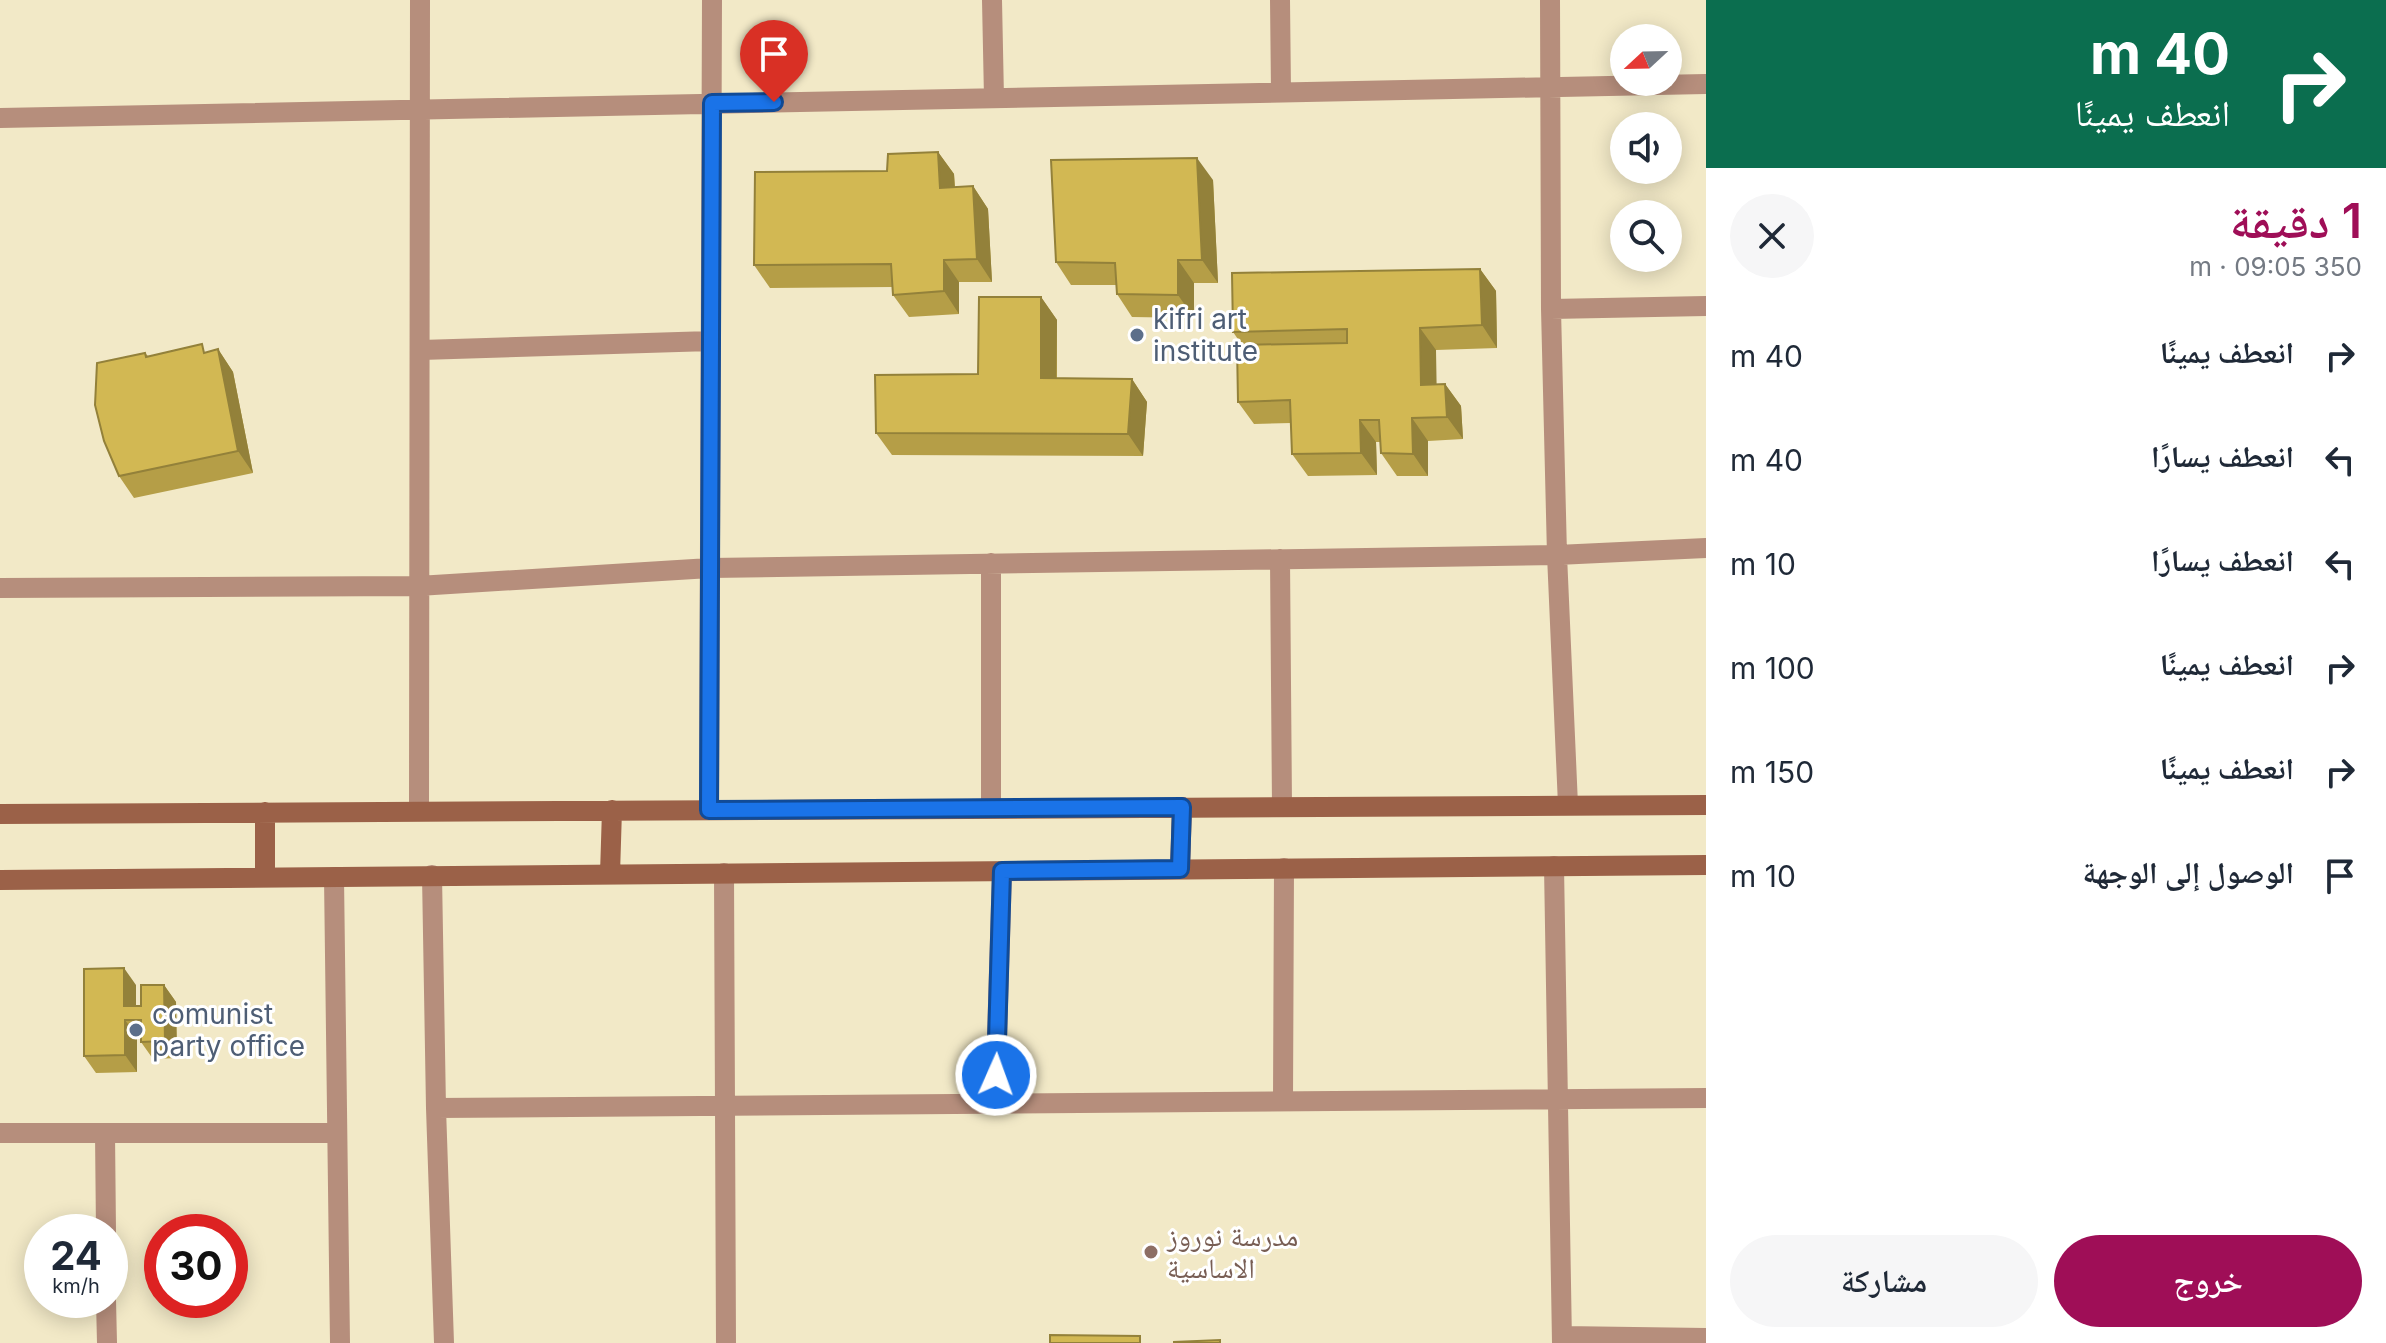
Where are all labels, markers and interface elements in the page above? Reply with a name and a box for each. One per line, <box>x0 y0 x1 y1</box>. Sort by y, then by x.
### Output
pin <box>740 20 808 102</box>
text: 40 m <box>2090 20 2230 88</box>
north arrow <box>1610 24 1682 96</box>
map controls <box>1610 24 1682 272</box>
icon: arrive <box>752 32 796 76</box>
icon: right <box>2258 32 2362 136</box>
text: انعطف يمينًا <box>2075 91 2230 135</box>
button: sound <box>1610 112 1682 184</box>
text: 1 دقيقة <box>2230 191 2362 250</box>
button: close <box>1730 194 1814 278</box>
button: search <box>1610 200 1682 272</box>
text: 350 m · 09:05 <box>2189 251 2362 282</box>
place label: kifri art institute <box>1153 302 1258 368</box>
marker: kifri art institute <box>1128 326 1146 344</box>
text: انعطف يمينًا <box>2160 334 2294 370</box>
icon: right <box>2318 334 2362 378</box>
text: 40 m <box>1730 338 1803 374</box>
text: انعطف يسارًا <box>2151 438 2294 474</box>
icon: left <box>2318 438 2362 482</box>
text: 40 m <box>1730 442 1803 478</box>
text: انعطف يسارًا <box>2151 542 2294 578</box>
icon: left <box>2318 542 2362 586</box>
text: 10 m <box>1730 546 1796 582</box>
text: انعطف يمينًا <box>2160 646 2294 682</box>
icon: right <box>2318 646 2362 690</box>
text: 100 m <box>1730 650 1815 686</box>
text: انعطف يمينًا <box>2160 750 2294 786</box>
icon: right <box>2318 750 2362 794</box>
text: 150 m <box>1730 754 1814 790</box>
text: الوصول إلى الوجهة <box>2083 854 2294 890</box>
icon: arrive <box>2318 854 2362 898</box>
text: 10 m <box>1730 858 1796 894</box>
place label: comunist party office <box>152 997 305 1063</box>
marker: comunist party office <box>127 1021 145 1039</box>
position arrow <box>954 1033 1038 1117</box>
speed limit sign: 30 <box>144 1214 248 1318</box>
place label: مدرسة نوروز الاساسية <box>1166 1219 1298 1285</box>
text: 24 <box>50 1231 102 1280</box>
button: مشاركة <box>1730 1235 2038 1327</box>
button: خروج <box>2054 1235 2362 1327</box>
marker: مدرسة نوروز الاساسية <box>1142 1243 1160 1261</box>
text: km/h <box>52 1274 100 1298</box>

